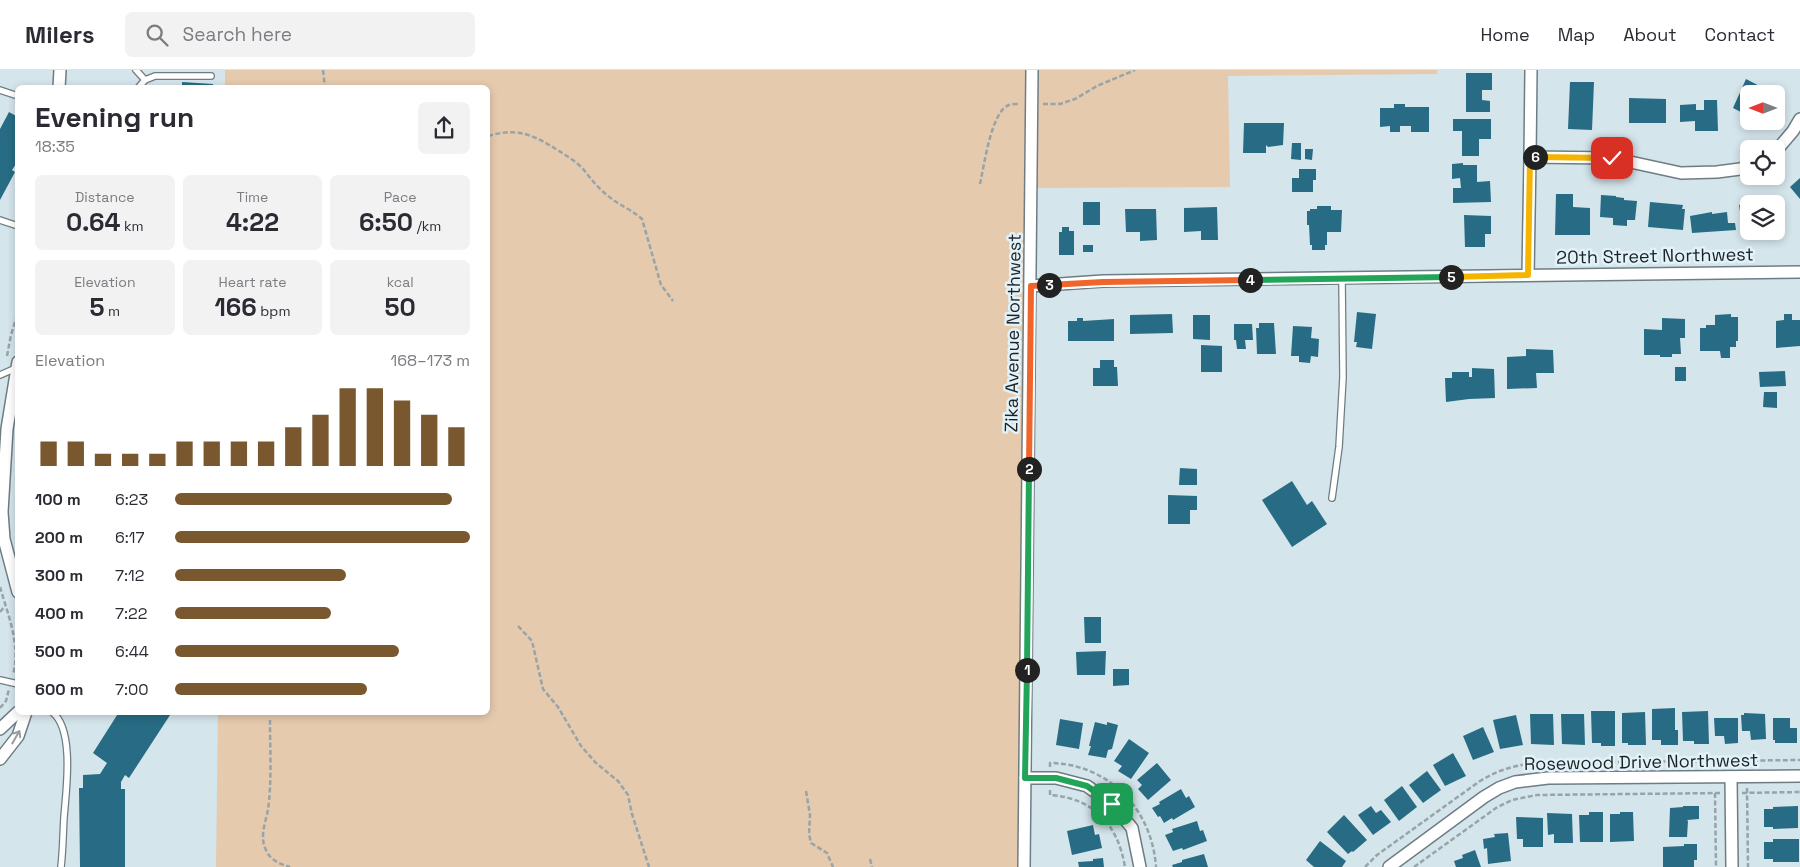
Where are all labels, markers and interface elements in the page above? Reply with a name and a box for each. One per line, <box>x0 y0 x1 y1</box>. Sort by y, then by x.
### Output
search box <box>125 12 475 57</box>
text: Milers <box>25 19 95 50</box>
icon: search <box>143 21 171 49</box>
text: Search here <box>183 22 292 47</box>
text: Home <box>1481 23 1530 46</box>
text: Map <box>1558 23 1595 46</box>
text: About <box>1623 23 1677 46</box>
text: Contact <box>1705 23 1775 46</box>
north arrow <box>1740 85 1785 130</box>
map controls <box>1740 85 1785 240</box>
text: Evening run <box>35 99 194 135</box>
button: share <box>418 102 470 154</box>
text: 18:35 <box>35 136 75 157</box>
pin <box>1591 137 1633 179</box>
button: locate <box>1740 140 1785 185</box>
pin: 6 <box>1522 144 1548 170</box>
icon: check <box>1598 144 1626 172</box>
text: 6 <box>1531 148 1540 166</box>
text: Distance <box>75 188 135 206</box>
text: Time <box>237 188 268 206</box>
text: Pace <box>384 188 417 206</box>
button: layers <box>1740 195 1785 240</box>
text: 0.64 <box>66 206 120 238</box>
text: 4:22 <box>226 206 279 238</box>
text: 6:50 <box>359 206 413 238</box>
text: km <box>120 217 144 235</box>
text: /km <box>413 217 441 235</box>
street label: Zika Avenue Northwest <box>999 233 1026 433</box>
street label: 20th Street Northwest <box>1556 242 1754 269</box>
pin: 5 <box>1438 264 1464 290</box>
pin: 4 <box>1238 268 1262 292</box>
text: 5 <box>1447 268 1456 286</box>
text: 4 <box>1246 271 1255 289</box>
pin: 3 <box>1036 272 1062 298</box>
text: Elevation <box>74 273 136 291</box>
text: Heart rate <box>219 273 286 291</box>
text: kcal <box>387 273 414 291</box>
text: 3 <box>1045 276 1054 294</box>
text: 5 <box>90 291 105 323</box>
text: 166 <box>215 291 257 323</box>
text: 50 <box>385 291 416 323</box>
text: m <box>105 302 120 320</box>
text: bpm <box>257 302 290 320</box>
text: Elevation <box>35 350 105 371</box>
text: 168–173 m <box>391 350 470 371</box>
pin: 2 <box>1016 456 1042 482</box>
text: 2 <box>1025 460 1034 478</box>
text: 100 m <box>35 489 81 510</box>
text: 6:23 <box>115 489 148 510</box>
text: 200 m <box>35 527 83 548</box>
text: 6:17 <box>115 527 145 548</box>
text: 300 m <box>35 565 83 586</box>
text: 7:12 <box>115 565 144 586</box>
text: 400 m <box>35 603 84 624</box>
text: 7:22 <box>115 603 147 624</box>
text: 500 m <box>35 641 83 662</box>
text: 6:44 <box>115 641 149 662</box>
pin: 1 <box>1014 658 1040 682</box>
text: 1 <box>1024 661 1031 679</box>
text: 600 m <box>35 679 83 700</box>
text: 7:00 <box>115 679 149 700</box>
one-way arrow <box>11 731 21 745</box>
street label: Rosewood Drive Northwest <box>1524 748 1758 775</box>
pin <box>1091 783 1133 825</box>
icon: arrive <box>1098 790 1126 818</box>

